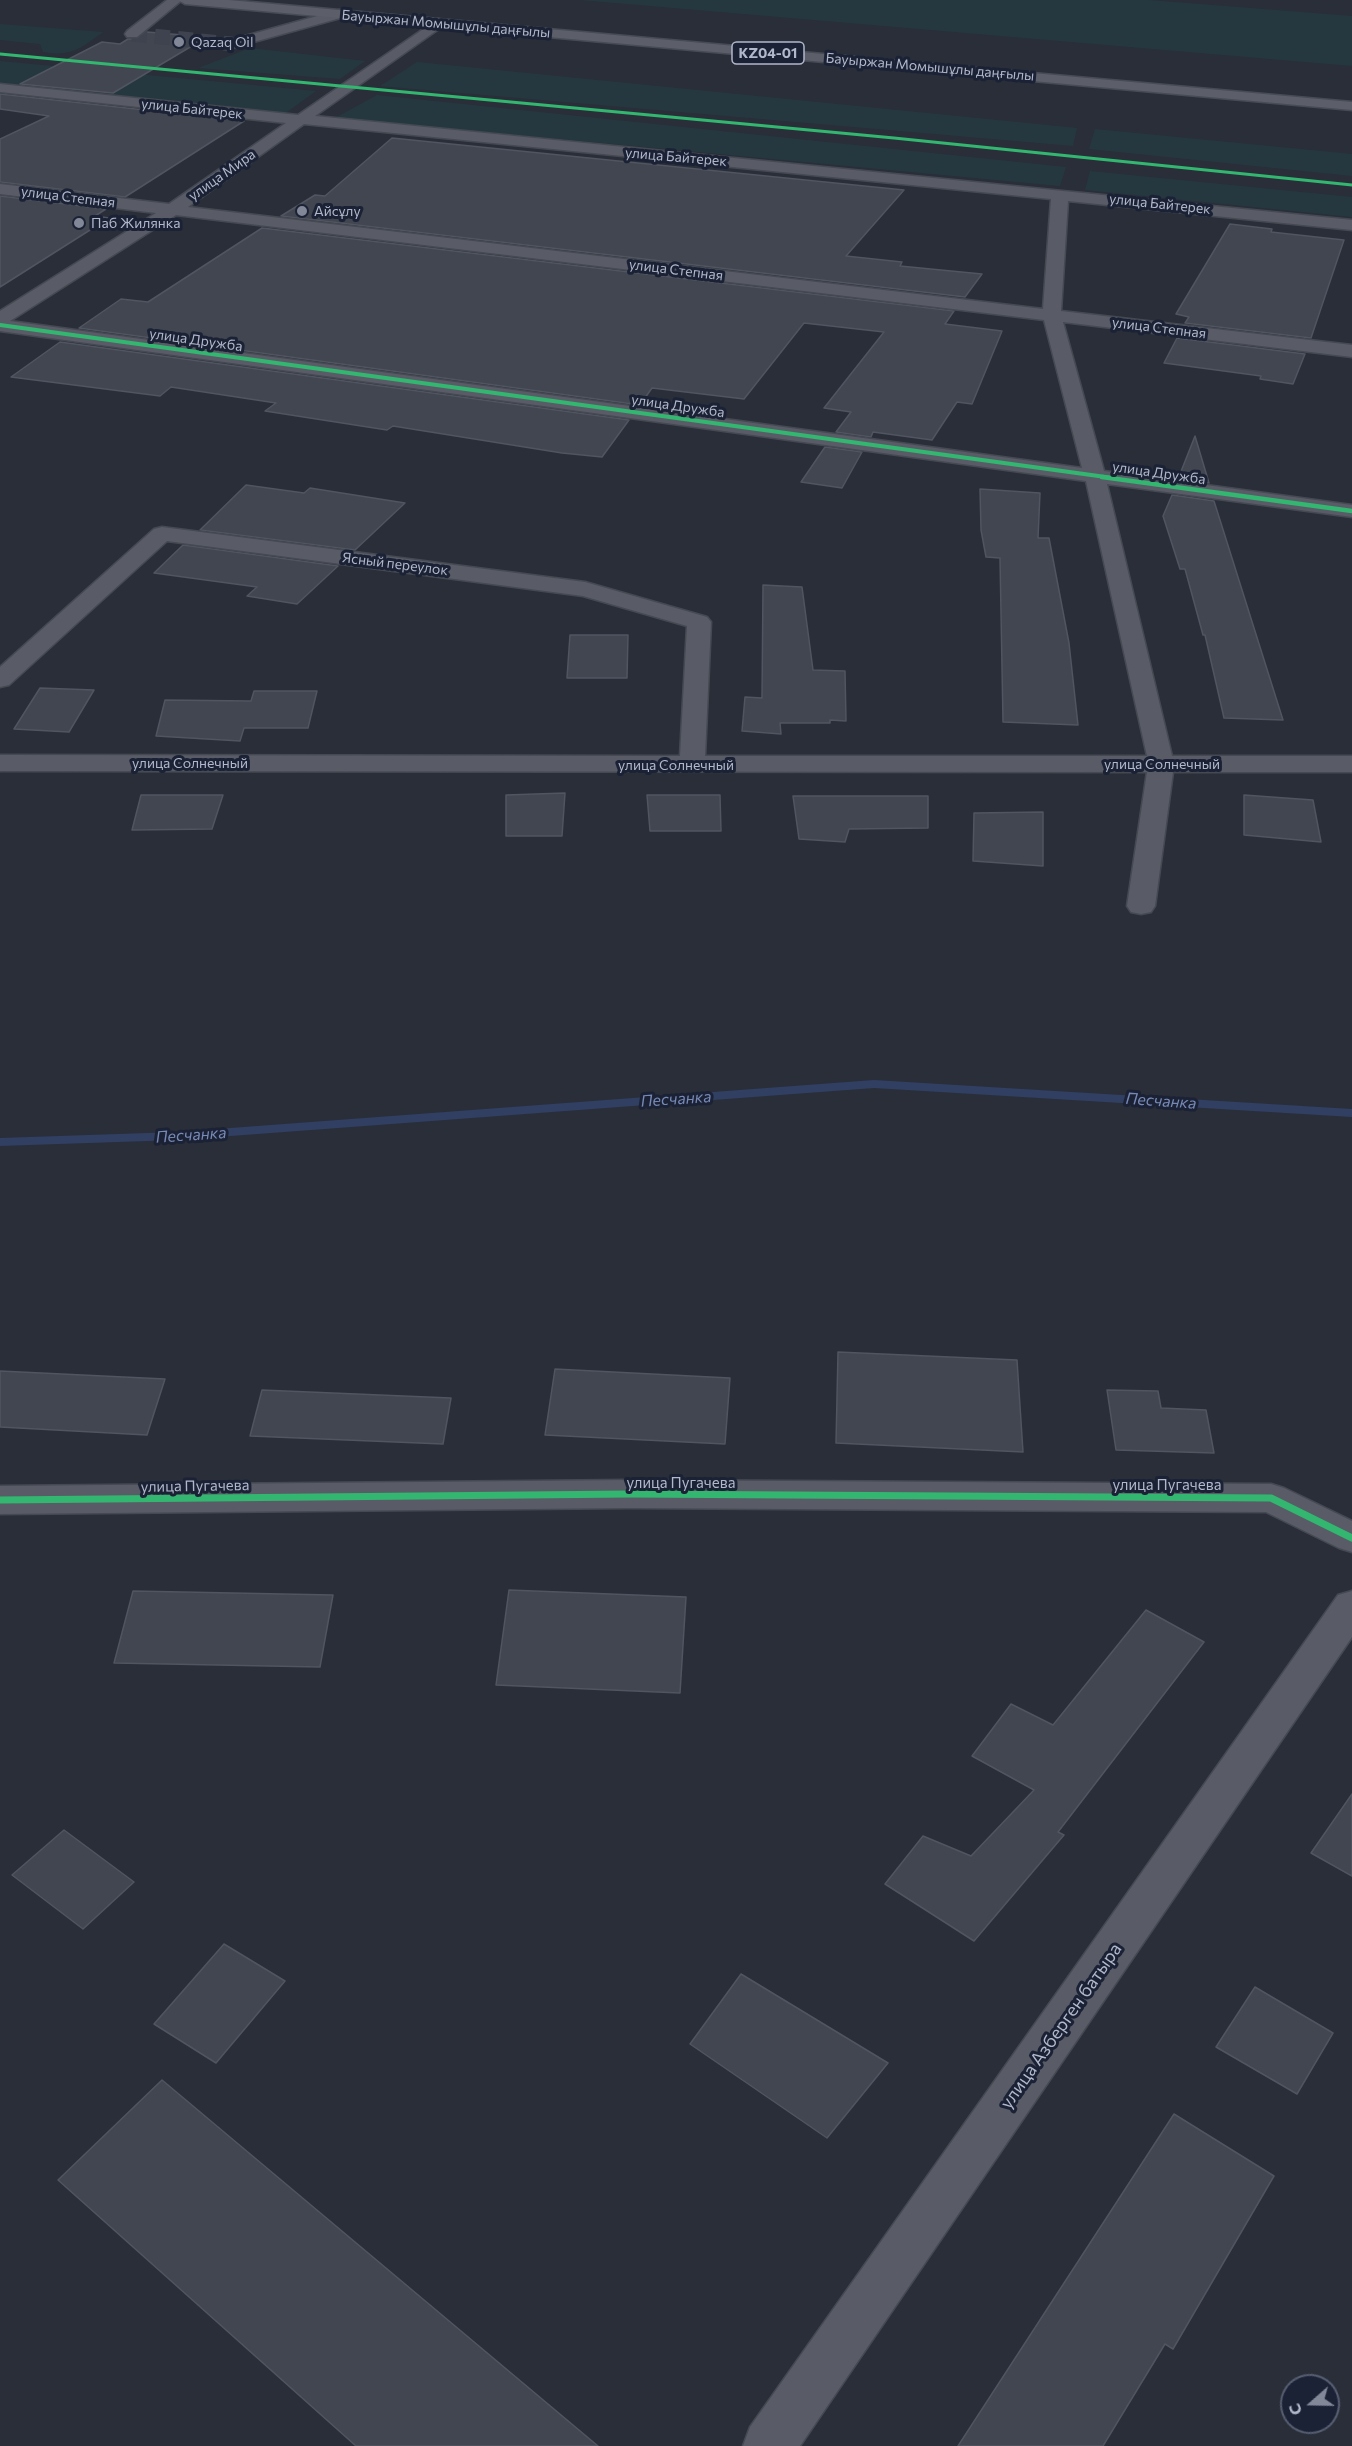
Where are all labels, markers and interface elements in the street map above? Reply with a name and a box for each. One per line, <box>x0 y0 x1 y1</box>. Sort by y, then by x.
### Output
street label: Бауыржан Момышұлы даңғылы <box>341 7 551 41</box>
place label: Qazaq Oil <box>191 34 253 50</box>
marker: Qazaq Oil <box>172 35 186 49</box>
road number: KZ04-01 <box>732 42 804 64</box>
street label: Бауыржан Момышұлы даңғылы <box>825 50 1035 84</box>
street label: улица Байтерек <box>140 95 244 123</box>
street label: улица Байтерек <box>624 144 728 170</box>
street label: улица Мира <box>185 146 259 204</box>
street label: улица Степная <box>20 183 116 211</box>
street label: улица Байтерек <box>1108 190 1212 218</box>
place label: Айсұлу <box>314 203 361 219</box>
marker: Айсұлу <box>295 204 309 218</box>
place label: Паб Жилянка <box>91 215 181 231</box>
marker: Паб Жилянка <box>72 216 86 230</box>
street label: улица Степная <box>628 256 724 284</box>
street label: улица Степная <box>1111 314 1207 342</box>
street label: улица Дружба <box>148 325 244 355</box>
street label: улица Дружба <box>630 391 726 421</box>
street label: улица Дружба <box>1111 458 1207 488</box>
street label: Ясный переулок <box>341 549 449 579</box>
street label: улица Солнечный <box>132 755 248 771</box>
street label: улица Солнечный <box>1104 756 1220 772</box>
street label: улица Солнечный <box>618 757 734 773</box>
water label: Песчанка <box>640 1087 712 1111</box>
water label: Песчанка <box>1125 1089 1197 1113</box>
water label: Песчанка <box>155 1123 227 1147</box>
street label: улица Пугачева <box>627 1474 735 1492</box>
street label: улица Пугачева <box>140 1476 250 1496</box>
street label: улица Пугачева <box>1113 1476 1221 1494</box>
street label: улица Азберген батыра <box>996 1939 1126 2113</box>
north arrow <box>1280 2374 1340 2434</box>
text: С <box>1284 2401 1305 2418</box>

